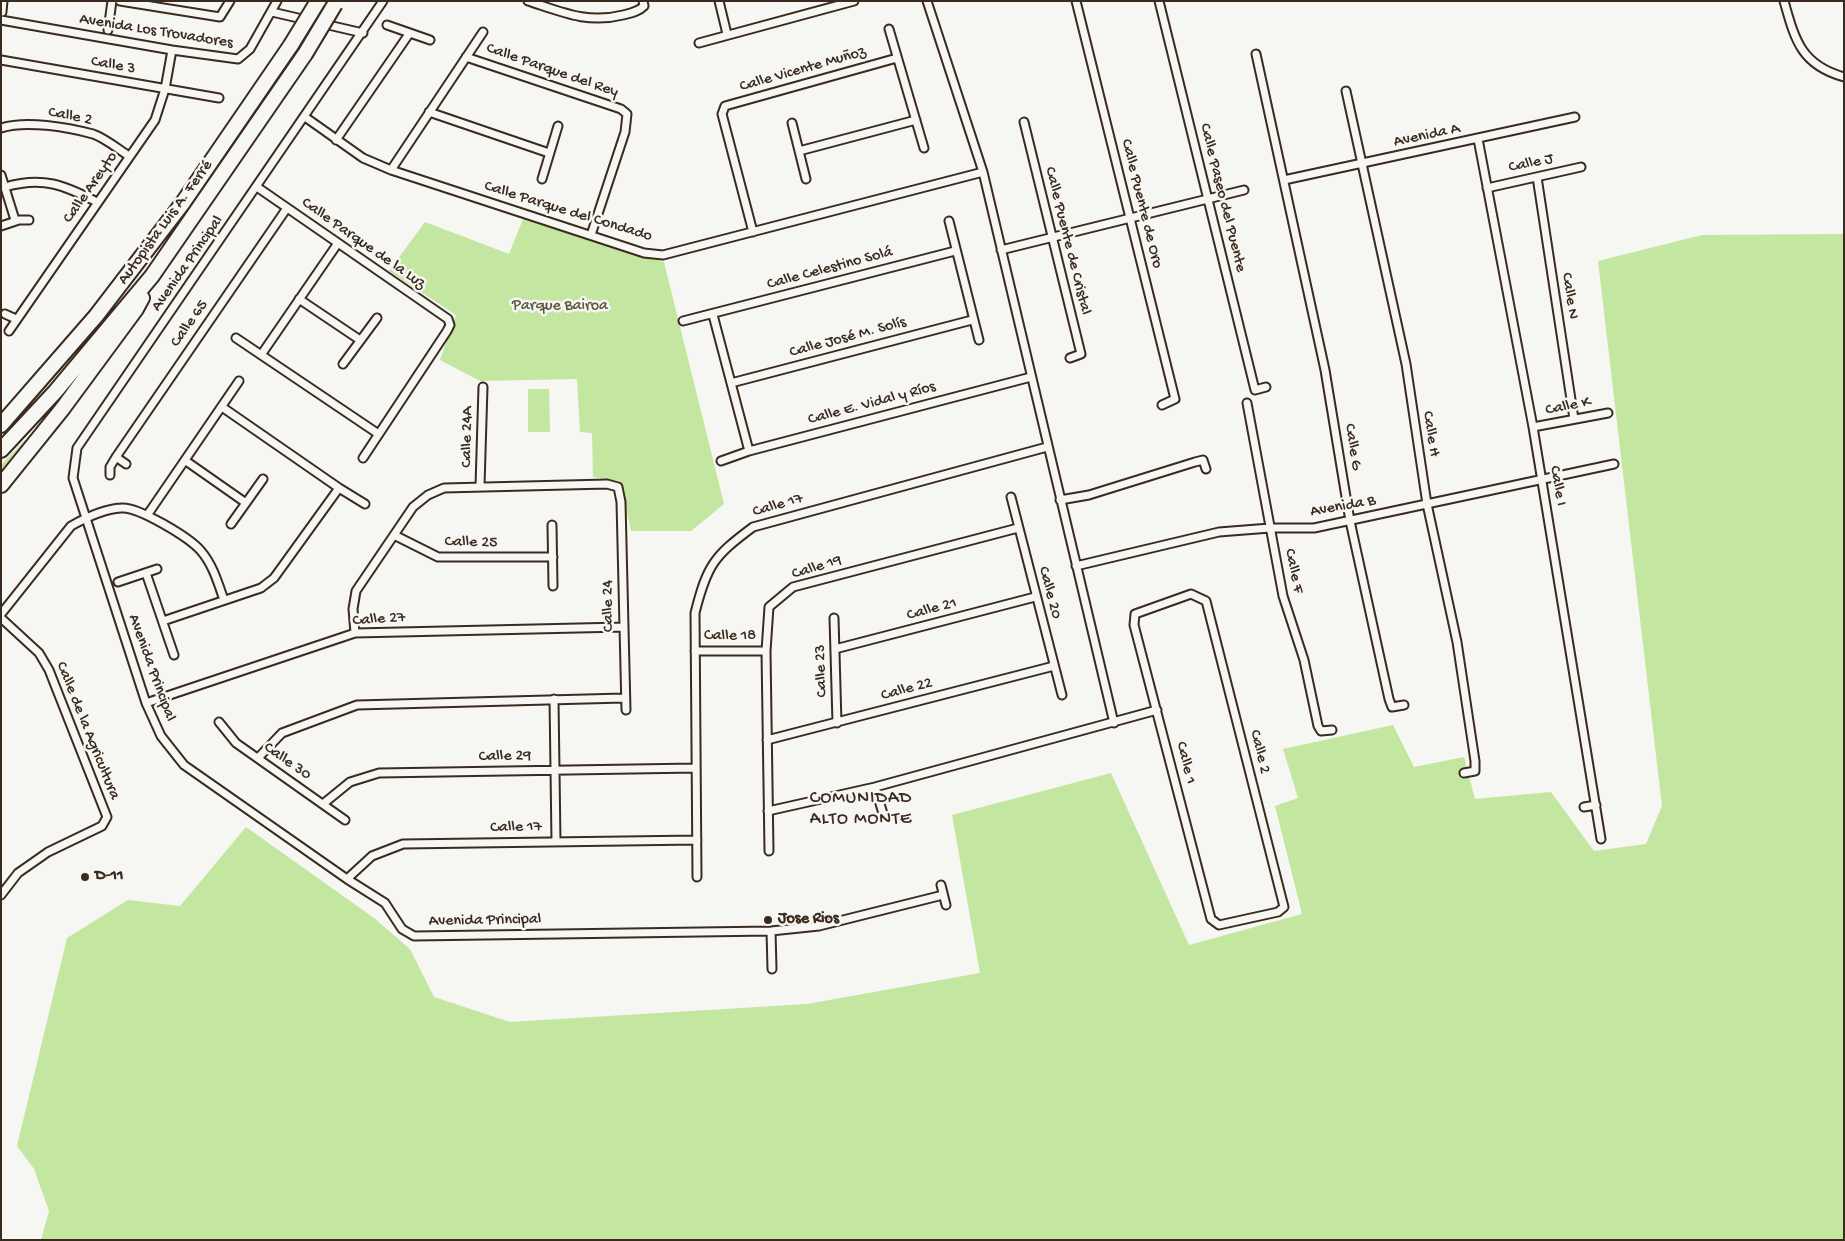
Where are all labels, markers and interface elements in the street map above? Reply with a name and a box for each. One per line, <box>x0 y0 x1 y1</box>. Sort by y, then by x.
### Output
street label: Avenida Los Trovadores <box>78 10 234 54</box>
street label: Calle Parque del Rey <box>483 39 621 103</box>
street label: Calle Vicente Muñoz <box>738 43 868 97</box>
street label: Calle 3 <box>89 53 137 79</box>
street label: Calle 2 <box>46 103 94 131</box>
street label: Avenida A <box>1392 120 1462 152</box>
street label: Calle Paseo del Puente <box>1194 122 1250 274</box>
street label: Calle Puente de Oro <box>1116 137 1166 271</box>
street label: Calle Areyto <box>59 149 123 227</box>
street label: Calle J <box>1507 150 1555 178</box>
street label: Autopista Luis A. Ferré <box>114 157 218 289</box>
street label: Calle Puente de Cristal <box>1039 165 1095 317</box>
street label: Calle Parque del Condado <box>482 177 654 247</box>
street label: Calle Parque de la Luz <box>297 194 429 294</box>
street label: Avenida Principal <box>148 212 228 316</box>
street label: Calle Celestino Solá <box>765 243 895 295</box>
street label: Calle N <box>1556 271 1582 321</box>
street label: Calle 65 <box>167 297 213 351</box>
park label: Parque Bairoa <box>512 297 608 317</box>
street label: Calle José M. Solís <box>788 313 908 363</box>
street label: Calle E. Vidal y Ríos <box>806 378 938 430</box>
street label: Calle K <box>1544 393 1592 421</box>
street label: Calle 24A <box>458 406 478 468</box>
street label: Calle H <box>1417 410 1443 458</box>
street label: Calle G <box>1339 422 1365 472</box>
street label: Calle I <box>1544 464 1570 508</box>
street label: Calle 17 <box>751 490 805 522</box>
street label: Avenida B <box>1309 492 1377 522</box>
street label: Calle 25 <box>444 533 498 553</box>
street label: Calle F <box>1279 547 1307 595</box>
street label: Calle 19 <box>790 551 844 585</box>
street label: Calle 20 <box>1033 565 1065 621</box>
street label: Calle 24 <box>599 580 619 632</box>
street label: Calle 21 <box>905 594 959 626</box>
street label: Calle 27 <box>352 609 406 631</box>
street label: Avenida Principal <box>123 612 179 724</box>
street label: Calle 18 <box>704 627 756 647</box>
street label: Calle 23 <box>811 644 833 698</box>
street label: Calle de la Agricultura <box>51 659 123 803</box>
street label: Calle 22 <box>879 674 935 706</box>
street label: Calle 2 <box>1244 728 1274 776</box>
street label: Calle 30 <box>259 739 315 785</box>
street label: Calle 1 <box>1170 740 1200 786</box>
street label: Calle 29 <box>479 747 531 767</box>
district label: COMUNIDAD ALTO MONTE <box>809 788 913 831</box>
street label: Calle 17 <box>490 818 542 838</box>
place label: D-11 <box>95 867 123 887</box>
marker: D-11 <box>79 871 91 883</box>
street label: Avenida Principal <box>429 910 541 932</box>
place label: Jose Rios <box>778 910 839 930</box>
marker: Jose Rios <box>762 914 774 926</box>

